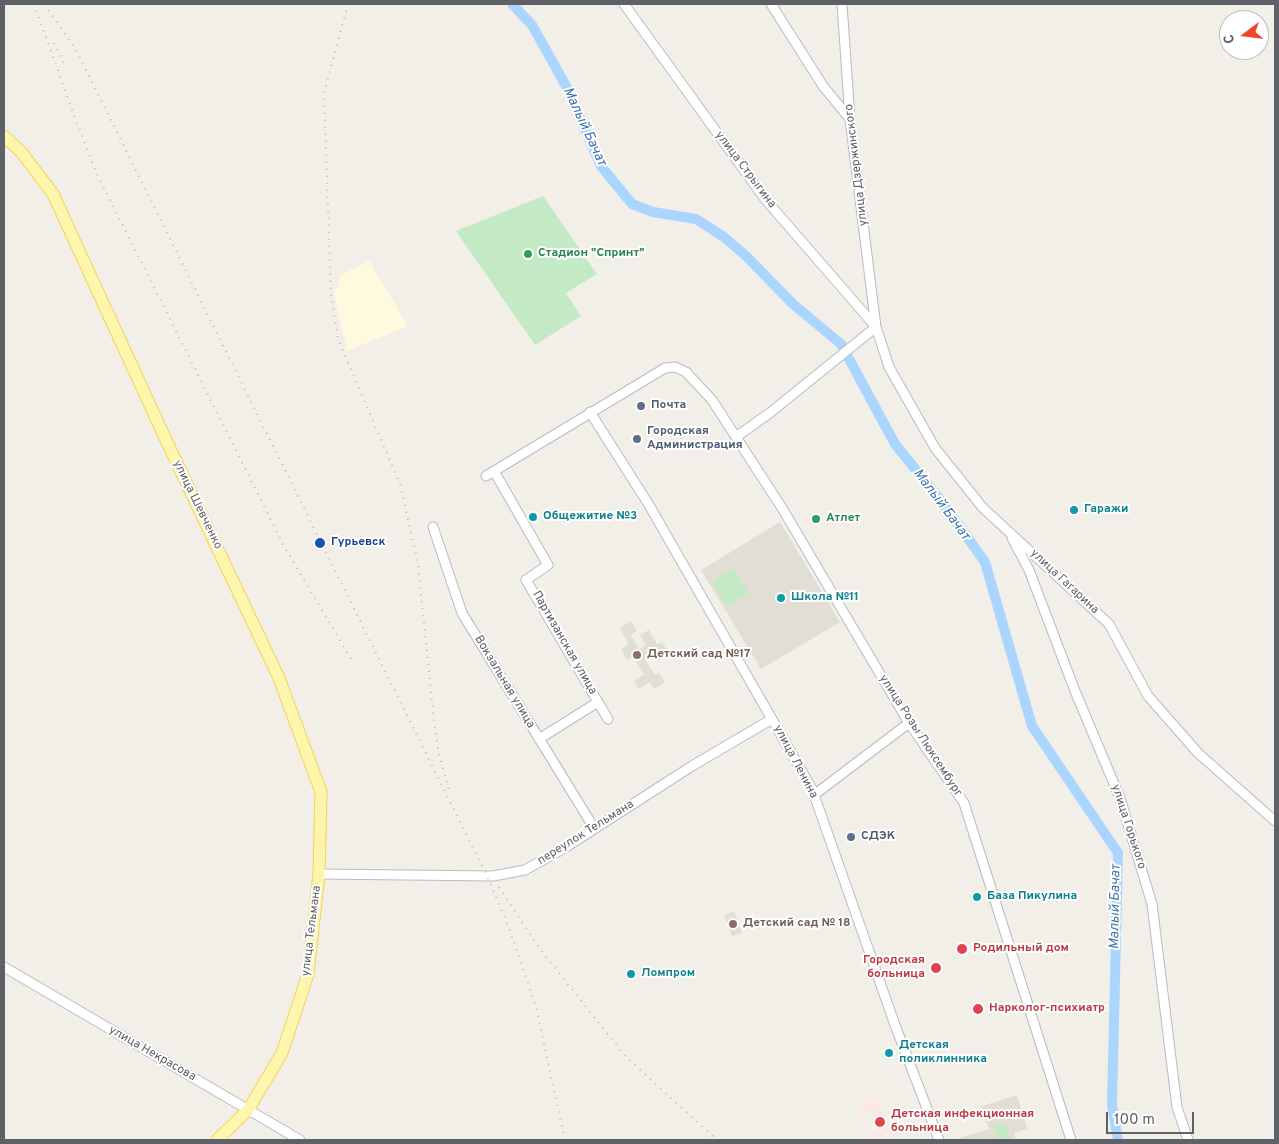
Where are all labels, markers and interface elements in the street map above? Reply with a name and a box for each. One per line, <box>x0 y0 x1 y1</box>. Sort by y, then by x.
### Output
north arrow <box>1219 10 1269 60</box>
text: С <box>1221 32 1239 45</box>
water label: Малый Бачат <box>558 85 610 169</box>
street label: улица Дзержинского <box>842 103 872 227</box>
street label: улица Стрыгина <box>711 129 779 211</box>
place label: Стадион "Спринт" <box>538 247 644 261</box>
marker: Стадион "Спринт" <box>522 248 534 260</box>
place label: Почта <box>651 399 686 413</box>
marker: Почта <box>635 400 647 412</box>
place label: Городская Администрация <box>647 425 743 453</box>
marker: Городская Администрация <box>631 433 643 445</box>
street label: улица Шевченко <box>169 458 225 552</box>
water label: Малый Бачат <box>909 466 973 544</box>
place label: Гаражи <box>1084 503 1128 517</box>
marker: Гаражи <box>1068 504 1080 516</box>
place label: Общежитие №3 <box>543 510 637 524</box>
marker: Общежитие №3 <box>527 511 539 523</box>
place label: Атлет <box>826 512 860 526</box>
marker: Атлет <box>810 513 822 525</box>
marker: Гурьевск <box>313 536 327 550</box>
place label: Гурьевск <box>331 536 386 550</box>
street label: улица Гагарина <box>1027 546 1101 618</box>
street label: Партизанская улица <box>528 589 600 697</box>
place label: Школа №11 <box>791 591 859 605</box>
marker: Школа №11 <box>775 592 787 604</box>
street label: Вокзальная улица <box>471 633 537 731</box>
place label: Детский сад №17 <box>647 648 750 662</box>
marker: Детский сад №17 <box>631 649 643 661</box>
street label: улица Розы Люксембург <box>875 672 965 800</box>
street label: улица Ленина <box>770 723 820 801</box>
street label: улица Горького <box>1108 783 1148 871</box>
street label: переулок Тельмана <box>535 797 637 869</box>
place label: СДЭК <box>861 830 895 844</box>
marker: СДЭК <box>845 831 857 843</box>
water label: Малый Бачат <box>1107 864 1125 950</box>
street label: улица Тельмана <box>299 885 325 977</box>
place label: База Пикулина <box>987 890 1077 904</box>
marker: База Пикулина <box>971 891 983 903</box>
place label: Детский сад № 18 <box>743 917 851 931</box>
marker: Детский сад № 18 <box>727 918 739 930</box>
marker: Родильный дом <box>955 942 969 956</box>
place label: Родильный дом <box>973 942 1069 956</box>
place label: Городская больница <box>863 954 925 982</box>
marker: Городская больница <box>929 961 943 975</box>
place label: Ломпром <box>641 967 695 981</box>
marker: Ломпром <box>625 968 637 980</box>
marker: Нарколог-психиатр <box>971 1002 985 1016</box>
place label: Нарколог-психиатр <box>989 1002 1105 1016</box>
street label: улица Некрасова <box>106 1023 198 1085</box>
place label: Детская поликлинника <box>899 1039 987 1067</box>
marker: Детская поликлинника <box>883 1047 895 1059</box>
scale bar <box>1109 1102 1196 1134</box>
place label: Детская инфекционная больница <box>891 1108 1034 1136</box>
text: 100 m <box>1114 1111 1155 1130</box>
marker: Детская инфекционная больница <box>873 1115 887 1129</box>

